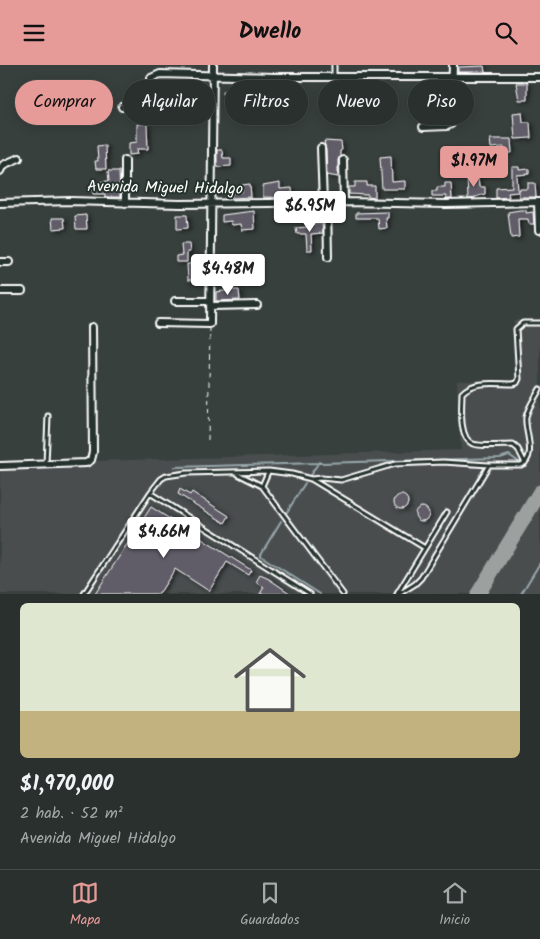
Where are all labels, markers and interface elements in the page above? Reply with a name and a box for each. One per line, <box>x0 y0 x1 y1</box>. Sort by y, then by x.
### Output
text: Dwello <box>239 15 301 50</box>
icon: menu <box>20 19 48 47</box>
icon: search <box>492 19 520 47</box>
chip: Comprar <box>15 80 113 125</box>
chip: Alquilar <box>123 80 215 125</box>
chip: Filtros <box>225 80 308 125</box>
chip: Nuevo <box>318 80 398 125</box>
chip: Piso <box>408 80 474 125</box>
pin: $1.97M <box>433 145 515 188</box>
text: $1.97M <box>451 149 497 174</box>
street label: Avenida Miguel Hidalgo <box>87 174 243 202</box>
pin: $6.95M <box>269 191 351 233</box>
text: $6.95M <box>285 194 335 219</box>
pin: $4.48M <box>187 253 269 296</box>
text: $4.48M <box>202 257 254 282</box>
pin: $4.66M <box>123 517 205 559</box>
text: $4.66M <box>138 520 190 545</box>
icon: home <box>225 635 315 725</box>
text: $1,970,000 <box>20 768 113 801</box>
text: 2 hab. · 52 m² <box>20 801 123 826</box>
text: Avenida Miguel Hidalgo <box>20 826 176 851</box>
tab: Mapa <box>70 879 101 931</box>
tab: Guardados <box>240 879 300 931</box>
tab: Inicio <box>439 879 470 931</box>

